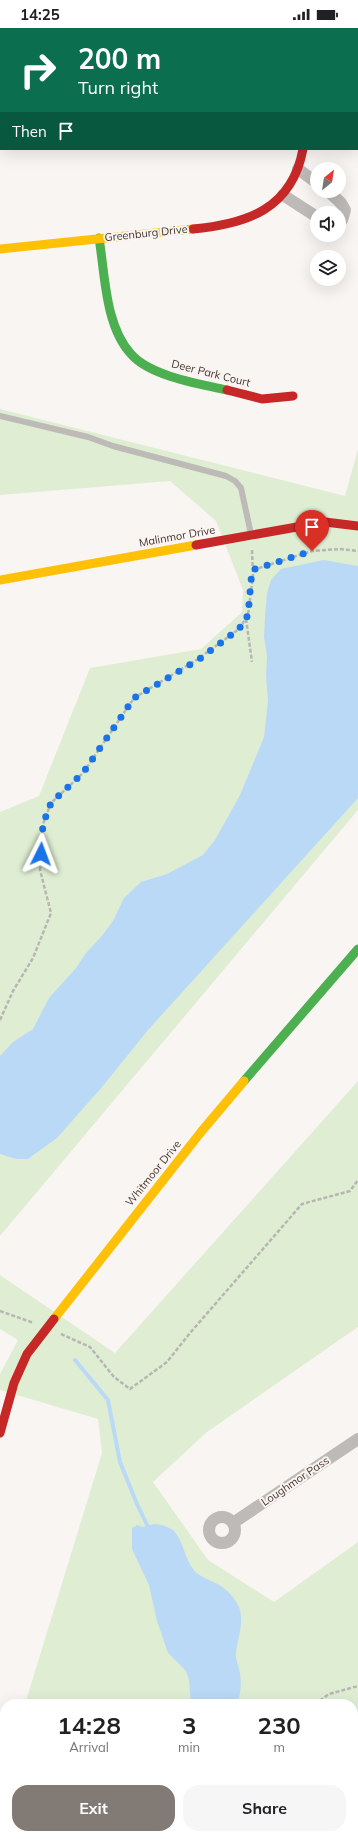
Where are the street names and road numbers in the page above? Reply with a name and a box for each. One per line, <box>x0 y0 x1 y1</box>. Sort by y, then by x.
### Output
street label: Greenburg Drive <box>104 222 188 244</box>
street label: Deer Park Court <box>170 356 252 390</box>
street label: Malinmor Drive <box>138 522 216 550</box>
street label: Whitmoor Drive <box>122 1137 184 1209</box>
street label: Loughmor Pass <box>258 1453 332 1509</box>

